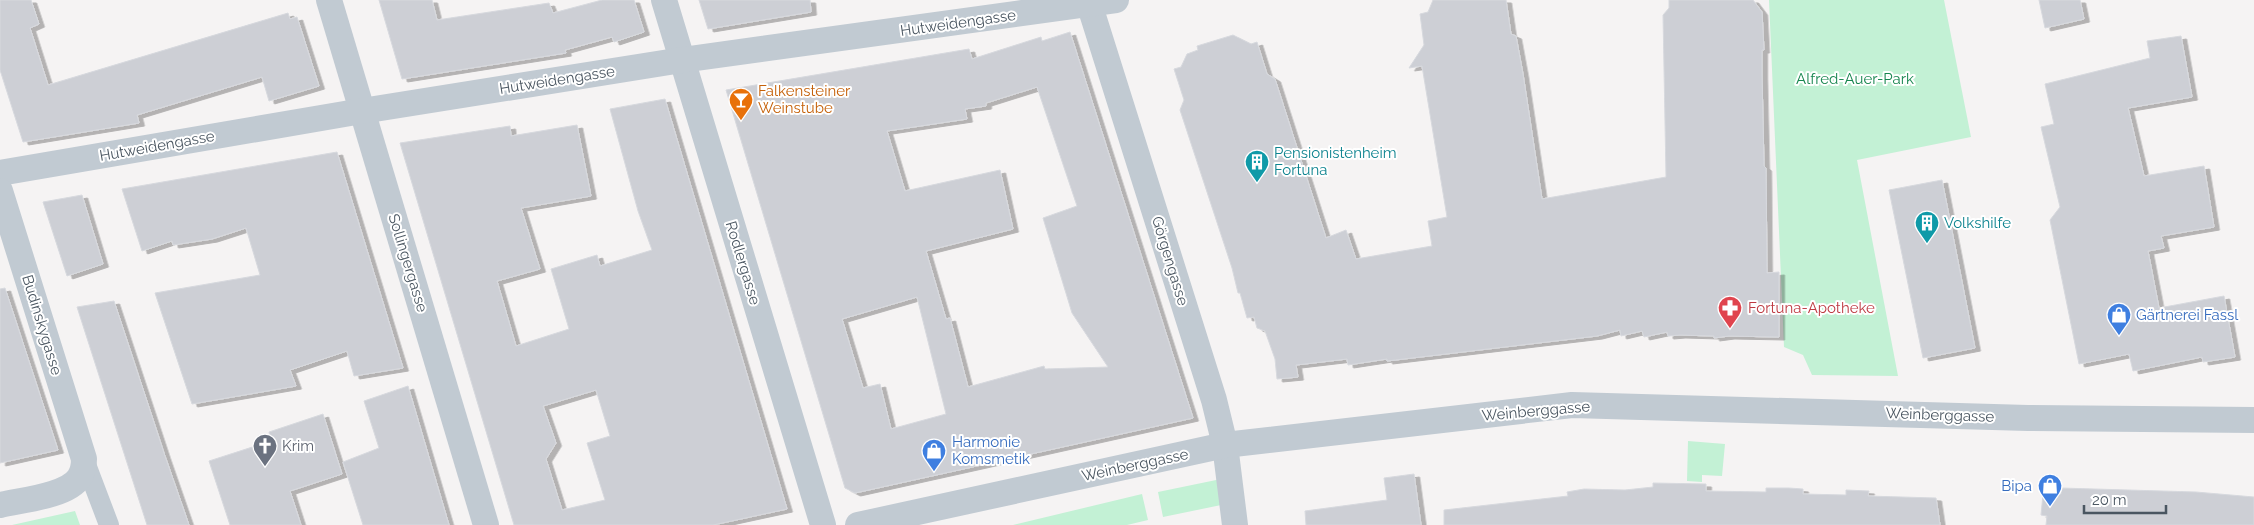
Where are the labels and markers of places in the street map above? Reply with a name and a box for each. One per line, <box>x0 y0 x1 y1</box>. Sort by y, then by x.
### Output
place label: Falkensteiner Weinstube <box>758 82 851 117</box>
bar icon: Falkensteiner Weinstube <box>728 87 754 121</box>
place label: Pensionistenheim Fortuna <box>1274 144 1396 179</box>
building icon: Pensionistenheim Fortuna <box>1244 149 1270 183</box>
building icon: Volkshilfe <box>1914 210 1940 244</box>
place label: Volkshilfe <box>1944 214 2011 232</box>
pharmacy icon: Fortuna-Apotheke <box>1717 295 1743 329</box>
place label: Fortuna-Apotheke <box>1748 299 1875 317</box>
shop icon: Gärtnerei Fassl <box>2106 302 2132 336</box>
place label: Gärtnerei Fassl <box>2136 306 2239 324</box>
church icon: Krim <box>252 433 278 467</box>
place label: Harmonie Komsmetik <box>952 433 1030 468</box>
place label: Krim <box>282 437 314 455</box>
shop icon: Harmonie Komsmetik <box>921 438 947 472</box>
shop icon: Bipa <box>2037 473 2063 507</box>
place label: Bipa <box>2001 477 2032 495</box>

